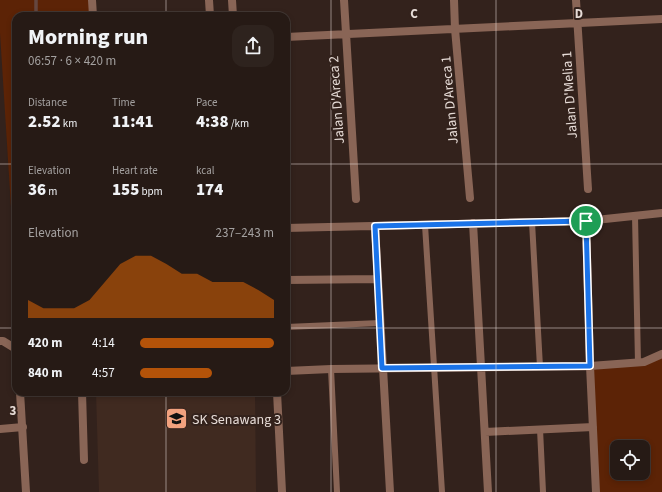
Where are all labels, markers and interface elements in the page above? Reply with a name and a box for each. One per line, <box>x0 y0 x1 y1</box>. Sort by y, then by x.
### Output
text: C <box>410 5 418 23</box>
text: D <box>575 5 583 23</box>
text: Morning run <box>28 21 148 53</box>
button: share <box>232 25 274 67</box>
street label: Jalan D'Melia 1 <box>557 50 583 139</box>
text: 06:57 · 6 × 420 m <box>28 52 116 70</box>
street label: Jalan D'Areca 2 <box>324 55 350 145</box>
street label: Jalan D'Areca 1 <box>436 55 464 145</box>
text: Distance <box>28 95 67 110</box>
text: Time <box>112 95 135 110</box>
text: Pace <box>196 95 218 110</box>
text: 2.52 <box>28 110 61 134</box>
text: 11:41 <box>112 110 154 134</box>
text: 4:38 <box>196 110 229 134</box>
text: km <box>61 116 77 131</box>
text: /km <box>229 116 249 131</box>
text: Elevation <box>28 163 71 178</box>
text: Heart rate <box>112 163 158 178</box>
text: kcal <box>196 163 215 178</box>
text: 36 <box>28 178 46 202</box>
text: 155 <box>112 178 139 202</box>
text: 174 <box>196 178 223 202</box>
text: m <box>46 184 57 199</box>
text: bpm <box>139 184 163 199</box>
pin <box>569 204 603 238</box>
icon: arrive <box>575 210 597 232</box>
text: Elevation <box>28 224 79 242</box>
text: 237–243 m <box>216 224 274 242</box>
text: 420 m <box>28 334 62 352</box>
text: 4:14 <box>92 334 115 352</box>
text: 840 m <box>28 364 62 382</box>
text: 4:57 <box>92 364 115 382</box>
text: 3 <box>10 402 17 420</box>
school or university icon: SK Senawang 3 <box>163 406 189 432</box>
place label: SK Senawang 3 <box>192 410 281 430</box>
map controls <box>610 440 650 480</box>
button: locate <box>610 440 650 480</box>

